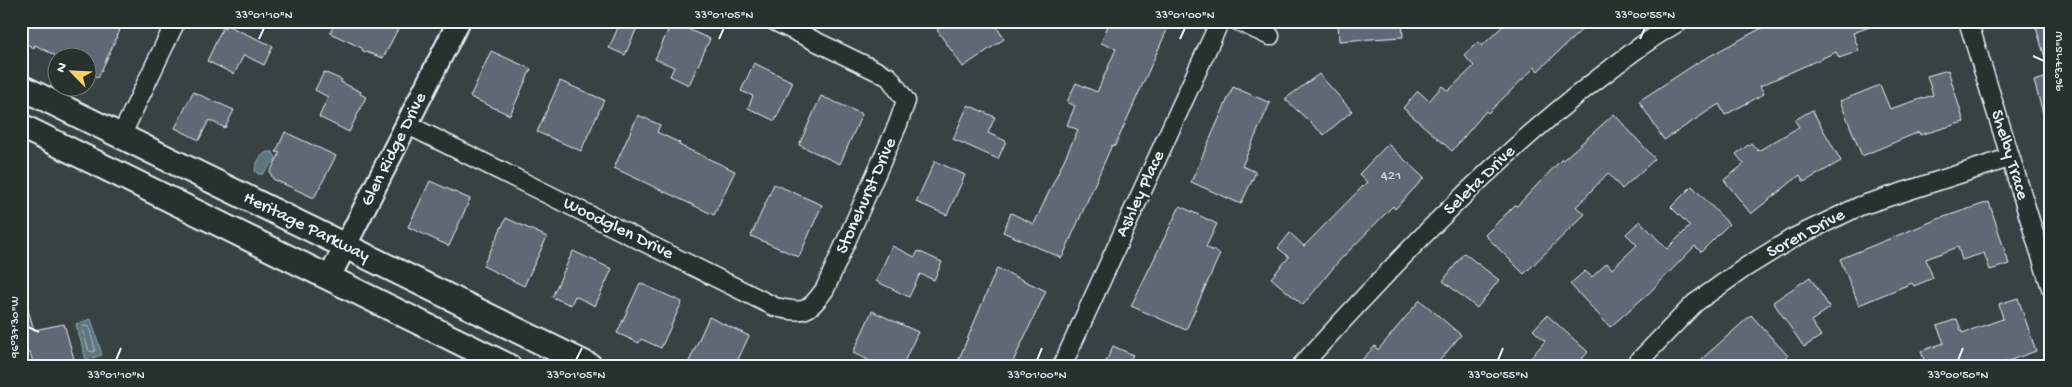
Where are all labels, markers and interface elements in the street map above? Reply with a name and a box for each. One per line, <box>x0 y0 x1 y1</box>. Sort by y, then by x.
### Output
text: 33°01'10"N <box>234 9 293 23</box>
text: 33°01'05"N <box>694 9 753 23</box>
text: 33°01'00"N <box>1154 9 1215 23</box>
text: 33°00'55"N <box>1614 9 1675 23</box>
text: 96°37'15"W <box>2053 31 2067 92</box>
north arrow <box>48 48 98 98</box>
text: N <box>53 60 72 75</box>
street label: Glen Ridge Drive <box>357 89 432 210</box>
street label: Shelby Trace <box>1985 108 2033 203</box>
street label: Stonehurst Drive <box>832 134 902 257</box>
street label: Seleta Drive <box>1440 141 1521 220</box>
street label: Ashley Place <box>1112 147 1170 240</box>
house number: 421 <box>1381 167 1401 185</box>
street label: Heritage Parkway <box>240 187 373 267</box>
street label: Woodglen Drive <box>559 193 677 265</box>
street label: Soren Drive <box>1763 204 1849 263</box>
text: 96°37'30"W <box>9 296 23 359</box>
text: 33°01'10"N <box>86 369 145 383</box>
text: 33°01'05"N <box>546 369 605 383</box>
text: 33°01'00"N <box>1006 369 1067 383</box>
text: 33°00'55"N <box>1467 369 1528 383</box>
text: 33°00'50"N <box>1927 369 1988 383</box>

